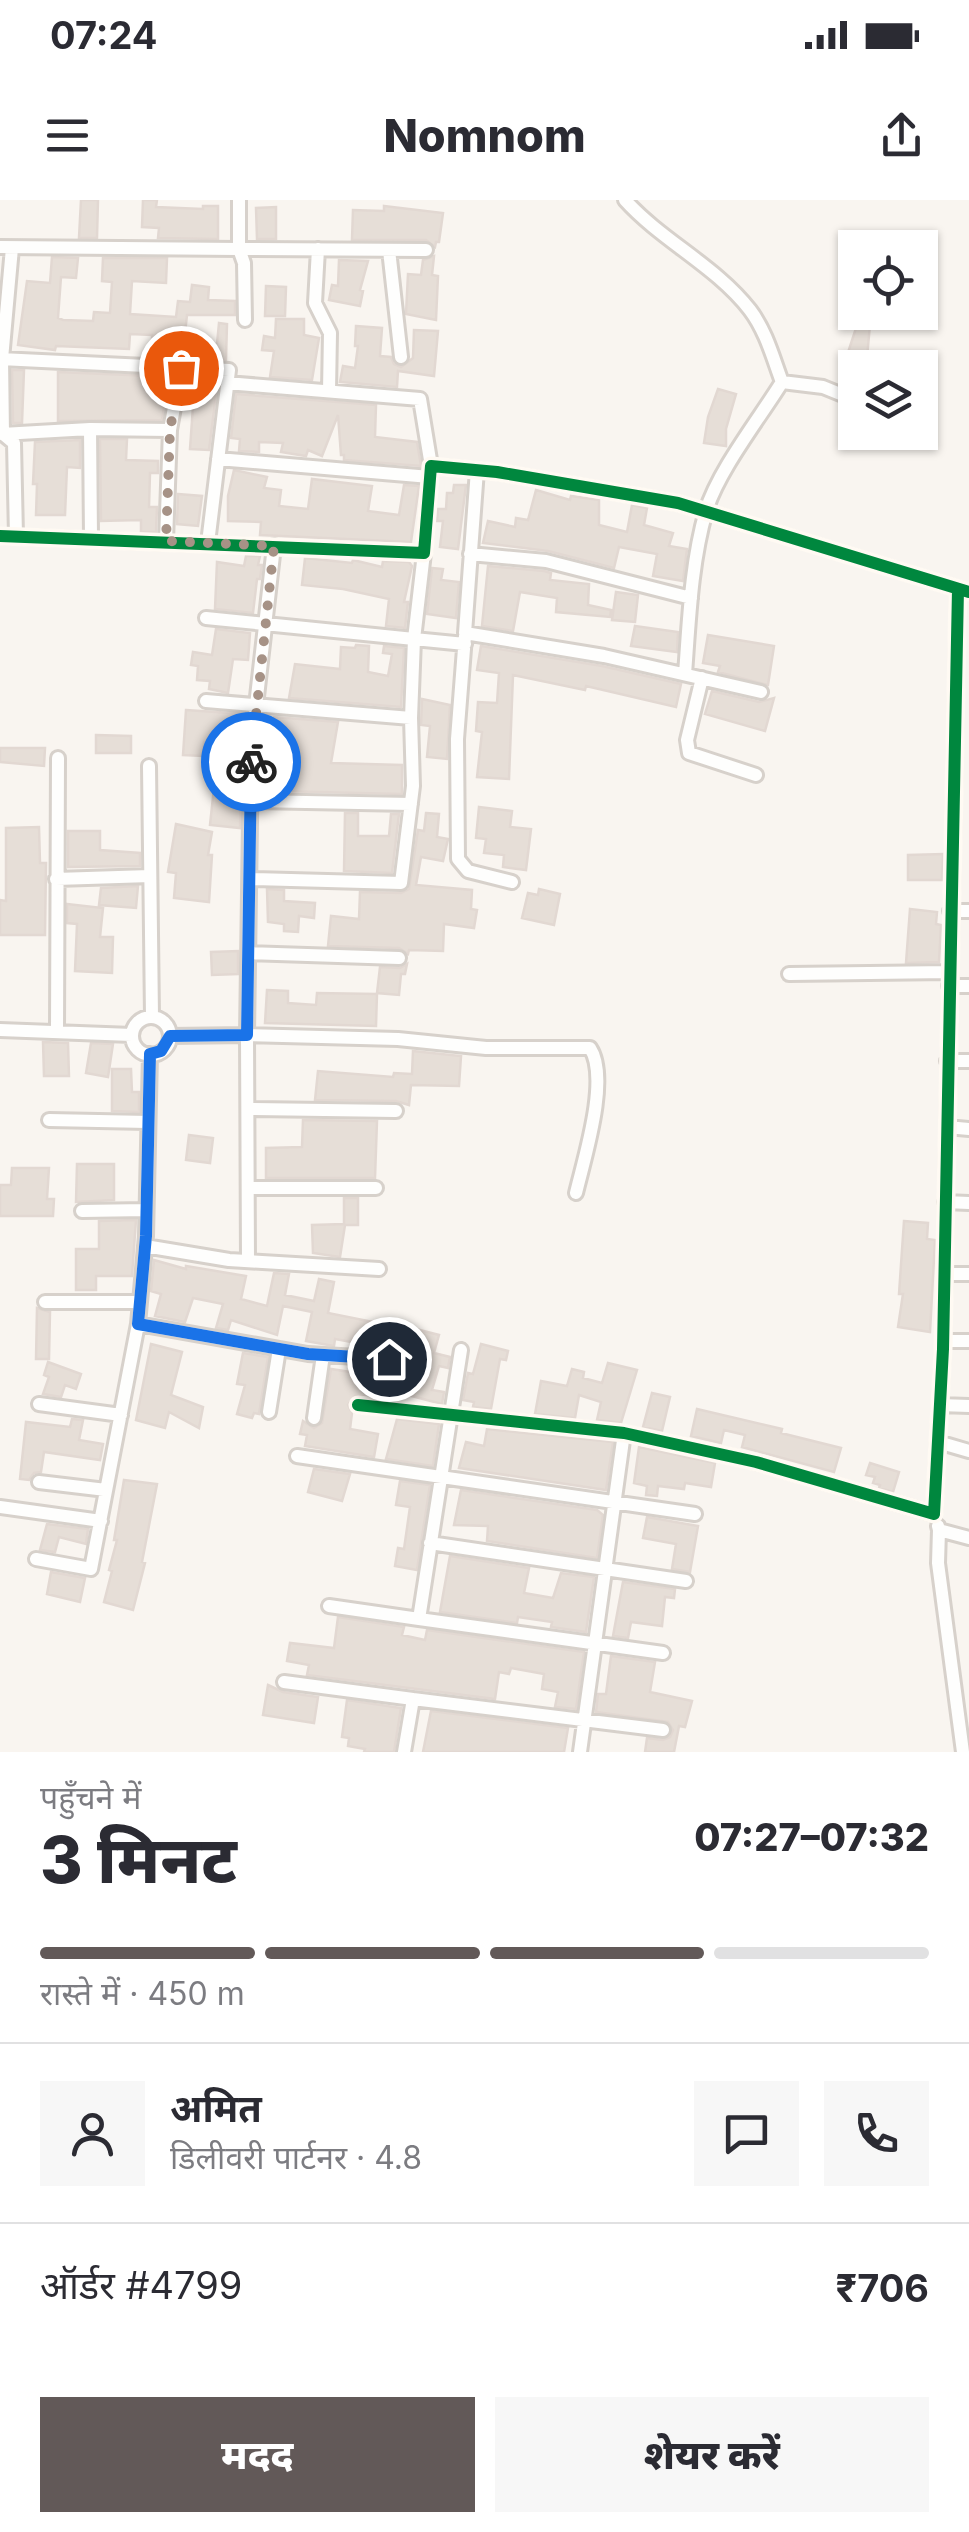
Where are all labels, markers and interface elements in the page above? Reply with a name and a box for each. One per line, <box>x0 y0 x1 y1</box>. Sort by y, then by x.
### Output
text: 07:24 <box>50 12 157 58</box>
icon: menu <box>40 108 95 163</box>
text: Nomnom <box>383 108 586 163</box>
icon: share <box>874 108 929 163</box>
map controls <box>838 230 938 450</box>
button: locate <box>838 230 938 330</box>
pin <box>139 326 224 411</box>
icon: bag <box>154 341 209 396</box>
button: layers <box>838 350 938 450</box>
courier <box>201 712 301 812</box>
icon: bike <box>224 735 279 790</box>
pin <box>347 1317 432 1402</box>
icon: home <box>362 1332 417 1387</box>
text: पहुँचने में <box>40 1778 141 1817</box>
text: 07:27–07:32 <box>694 1814 929 1860</box>
text: 3 मिनट <box>40 1820 237 1899</box>
text: रास्ते में · 450 m <box>40 1974 245 2013</box>
button: person <box>40 2081 145 2186</box>
button: chat <box>694 2081 799 2186</box>
button: phone <box>824 2081 929 2186</box>
text: अमित <box>170 2085 262 2131</box>
text: डिलीवरी पार्टनर · 4.8 <box>170 2138 422 2177</box>
text: ऑर्डर #4799 <box>40 2262 242 2308</box>
text: ₹706 <box>835 2265 929 2311</box>
button: मदद <box>40 2397 475 2512</box>
button: शेयर करें <box>495 2397 929 2512</box>

